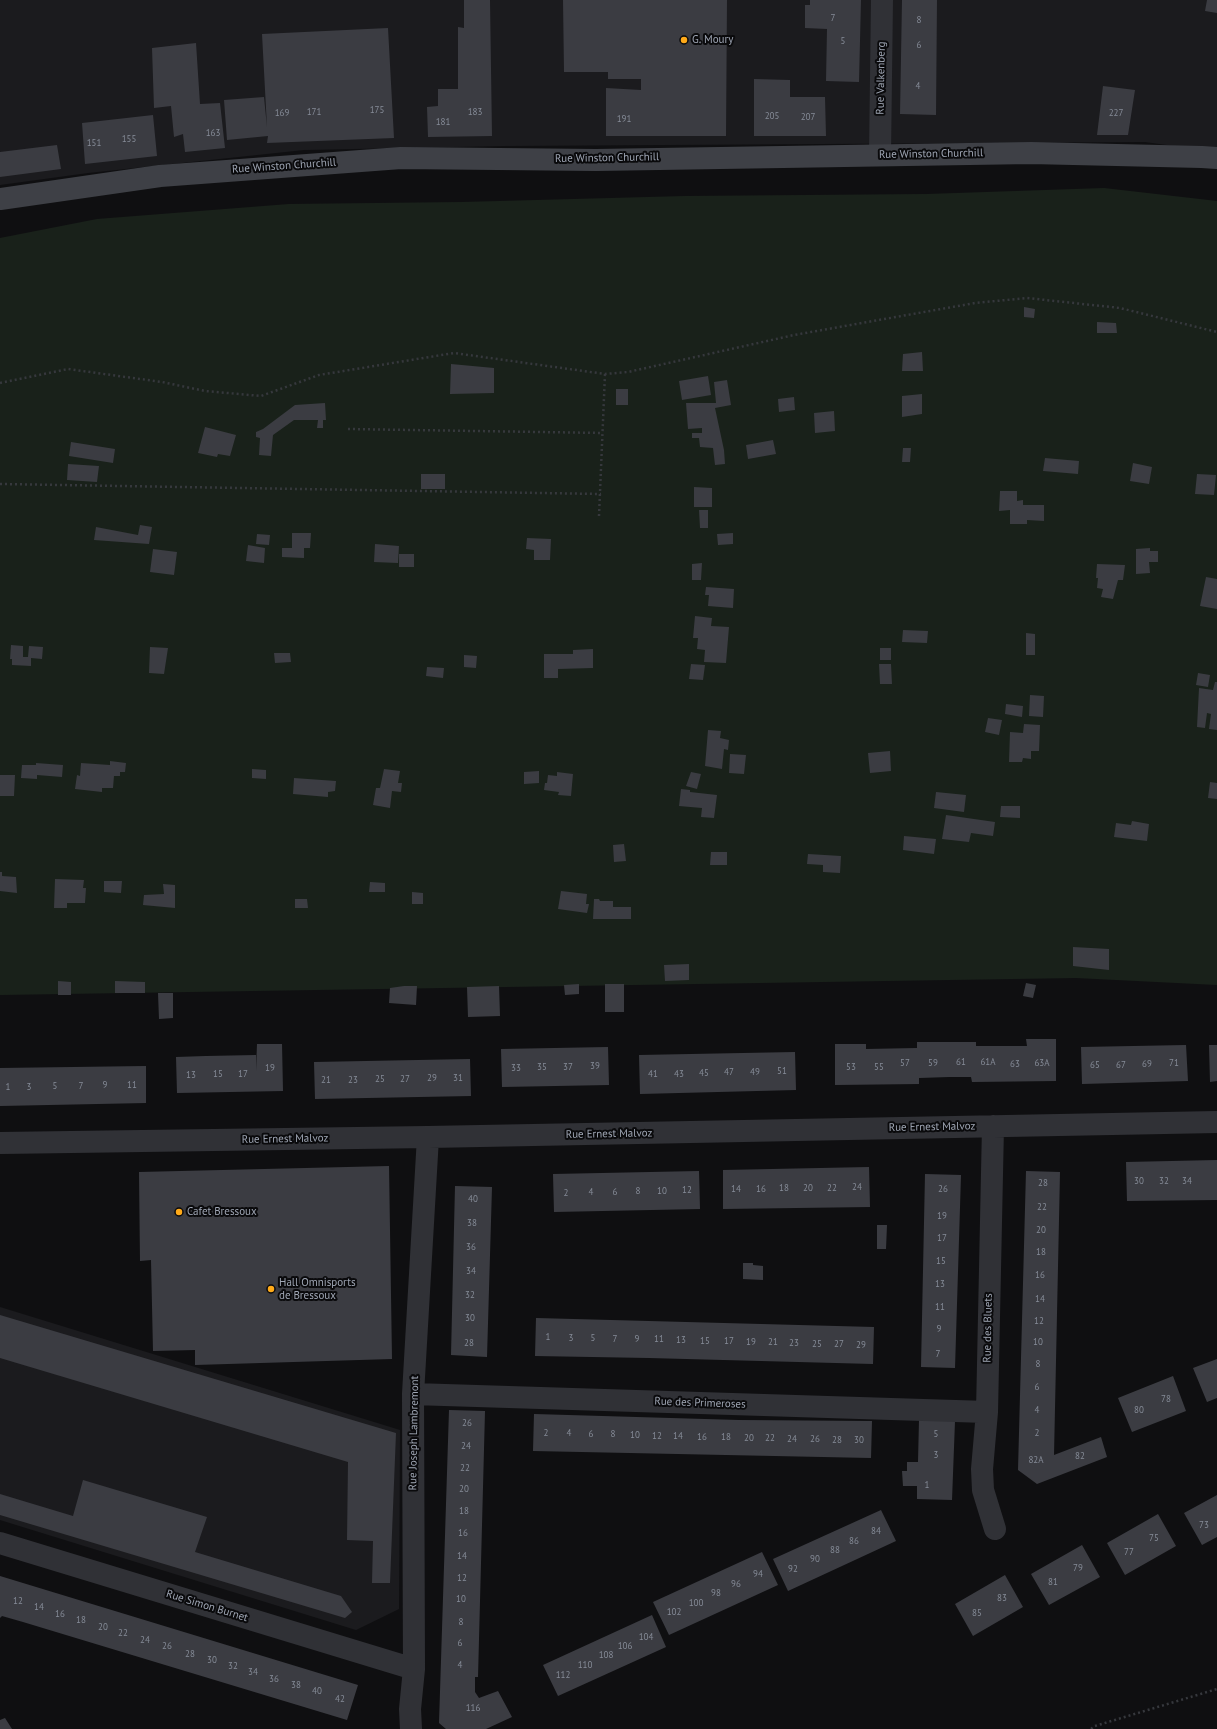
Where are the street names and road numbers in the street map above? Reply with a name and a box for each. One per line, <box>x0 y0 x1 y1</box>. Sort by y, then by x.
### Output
street label: Rue Valkenberg <box>874 41 888 115</box>
street label: Rue Winston Churchill <box>879 146 983 162</box>
street label: Rue Winston Churchill <box>555 150 659 166</box>
street label: Rue Winston Churchill <box>231 156 337 176</box>
street label: Rue Ernest Malvoz <box>889 1120 975 1134</box>
street label: Rue Ernest Malvoz <box>566 1127 652 1141</box>
street label: Rue Ernest Malvoz <box>242 1132 328 1146</box>
street label: Rue des Bluets <box>981 1293 995 1363</box>
street label: Rue Joseph Lambremont <box>406 1375 422 1491</box>
street label: Rue des Primeroses <box>654 1395 746 1411</box>
street label: Rue Simon Burnet <box>164 1587 250 1625</box>

